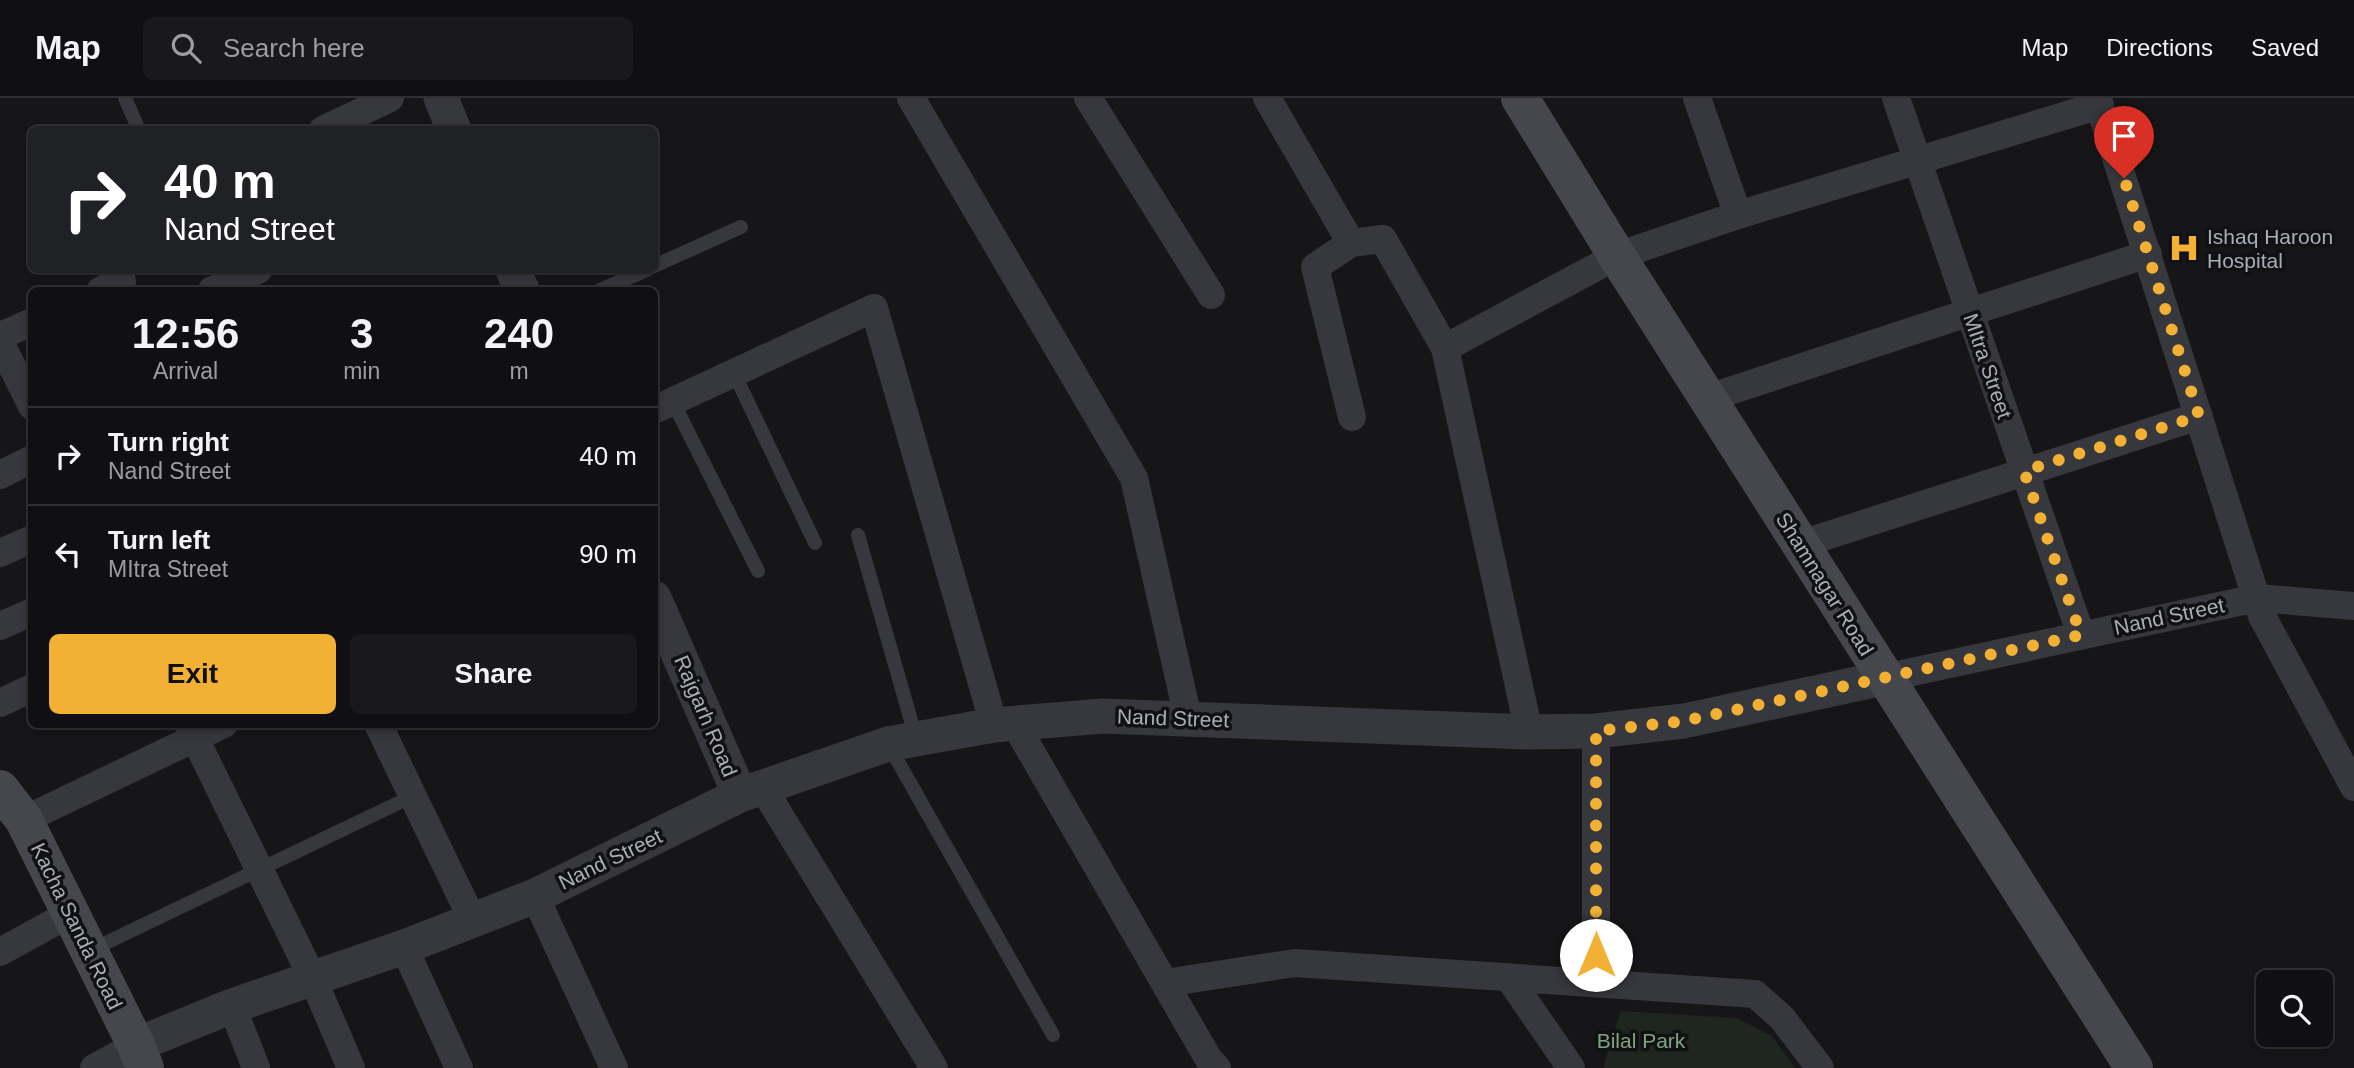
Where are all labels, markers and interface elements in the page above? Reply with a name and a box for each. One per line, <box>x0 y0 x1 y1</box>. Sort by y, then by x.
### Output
search box <box>143 17 633 80</box>
text: Map <box>35 29 101 66</box>
icon: search <box>167 29 205 67</box>
text: Search here <box>223 33 365 63</box>
text: Map <box>2022 34 2068 61</box>
text: Directions <box>2106 34 2213 61</box>
text: Saved <box>2251 34 2319 61</box>
pin <box>2094 106 2154 178</box>
icon: arrive <box>2105 117 2143 155</box>
icon: right <box>49 154 140 245</box>
text: 40 m <box>164 154 276 208</box>
text: Nand Street <box>164 211 335 247</box>
place label: Ishaq Haroon Hospital <box>2207 225 2333 272</box>
hospital icon: Ishaq Haroon Hospital <box>2167 231 2201 265</box>
text: 12:56 <box>132 310 239 357</box>
text: 3 <box>350 310 373 357</box>
text: 240 <box>484 310 554 357</box>
street label: MItra Street <box>1959 310 2017 422</box>
text: Arrival <box>153 358 218 384</box>
text: min <box>343 358 380 384</box>
text: m <box>510 358 529 384</box>
text: Turn right <box>108 427 229 457</box>
icon: right <box>49 437 87 475</box>
text: 40 m <box>579 441 637 471</box>
text: Nand Street <box>108 458 231 484</box>
street label: Shamnagar Road <box>1772 508 1878 660</box>
text: Turn left <box>108 525 210 555</box>
icon: left <box>49 535 87 573</box>
text: 90 m <box>579 539 637 569</box>
text: MItra Street <box>108 556 228 582</box>
street label: Nand Street <box>2112 593 2226 639</box>
button: Exit <box>49 634 336 714</box>
button: Share <box>350 634 637 714</box>
street label: Rajgarh Road <box>670 652 742 780</box>
street label: Nand Street <box>1117 705 1230 731</box>
street label: Nand Street <box>555 824 666 894</box>
street label: Kacha Sanda Road <box>27 839 127 1013</box>
position arrow <box>1559 918 1633 992</box>
map controls <box>2256 970 2333 1047</box>
button: search <box>2256 970 2333 1047</box>
park label: Bilal Park <box>1597 1029 1686 1052</box>

